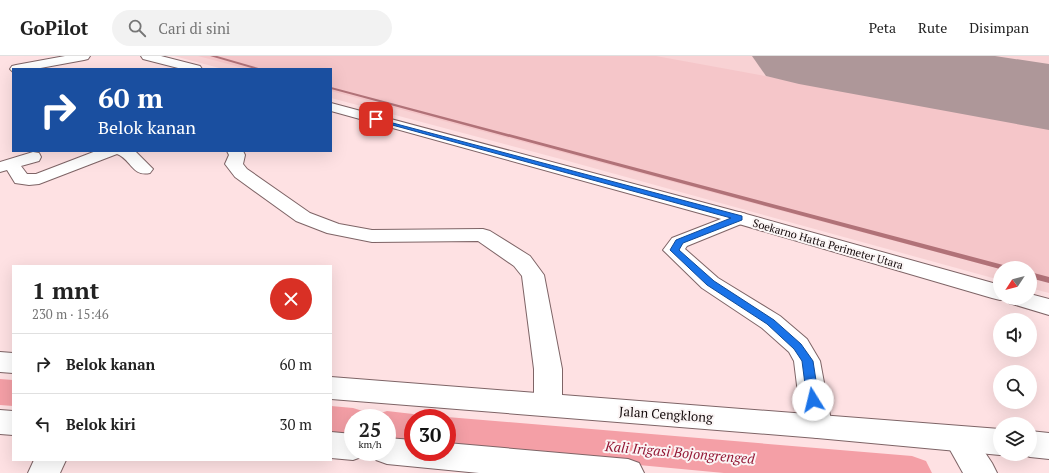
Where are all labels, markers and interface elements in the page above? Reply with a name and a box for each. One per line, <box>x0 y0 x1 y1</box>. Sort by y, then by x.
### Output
search box <box>112 10 392 46</box>
text: GoPilot <box>20 15 88 40</box>
icon: search <box>126 17 148 39</box>
text: Cari di sini <box>158 18 230 38</box>
text: Peta <box>869 18 896 37</box>
text: Rute <box>918 18 947 37</box>
text: Disimpan <box>969 18 1029 37</box>
text: 60 m <box>98 79 163 116</box>
icon: right <box>32 84 84 136</box>
pin <box>359 102 393 136</box>
icon: arrive <box>365 108 387 130</box>
text: Belok kanan <box>98 115 196 139</box>
street label: Soekarno Hatta Perimeter Utara <box>751 216 905 272</box>
north arrow <box>993 261 1037 305</box>
map controls <box>993 261 1037 461</box>
text: 1 mnt <box>32 274 99 306</box>
button: close <box>270 278 312 320</box>
text: 230 m · 15:46 <box>32 305 109 323</box>
button: sound <box>993 313 1037 357</box>
icon: right <box>32 353 54 375</box>
text: Belok kanan <box>66 354 155 374</box>
text: 60 m <box>279 354 312 374</box>
button: search <box>993 365 1037 409</box>
position arrow <box>792 379 834 421</box>
street label: Jalan Cengklong <box>619 402 714 426</box>
speed limit sign: 30 <box>404 409 456 461</box>
icon: left <box>32 413 54 435</box>
text: Belok kiri <box>66 414 136 434</box>
text: 30 m <box>279 414 312 434</box>
text: 25 <box>359 416 381 443</box>
button: layers <box>993 417 1037 461</box>
water label: Kali Irigasi Bojongrenged <box>603 436 756 468</box>
text: km/h <box>358 438 382 451</box>

